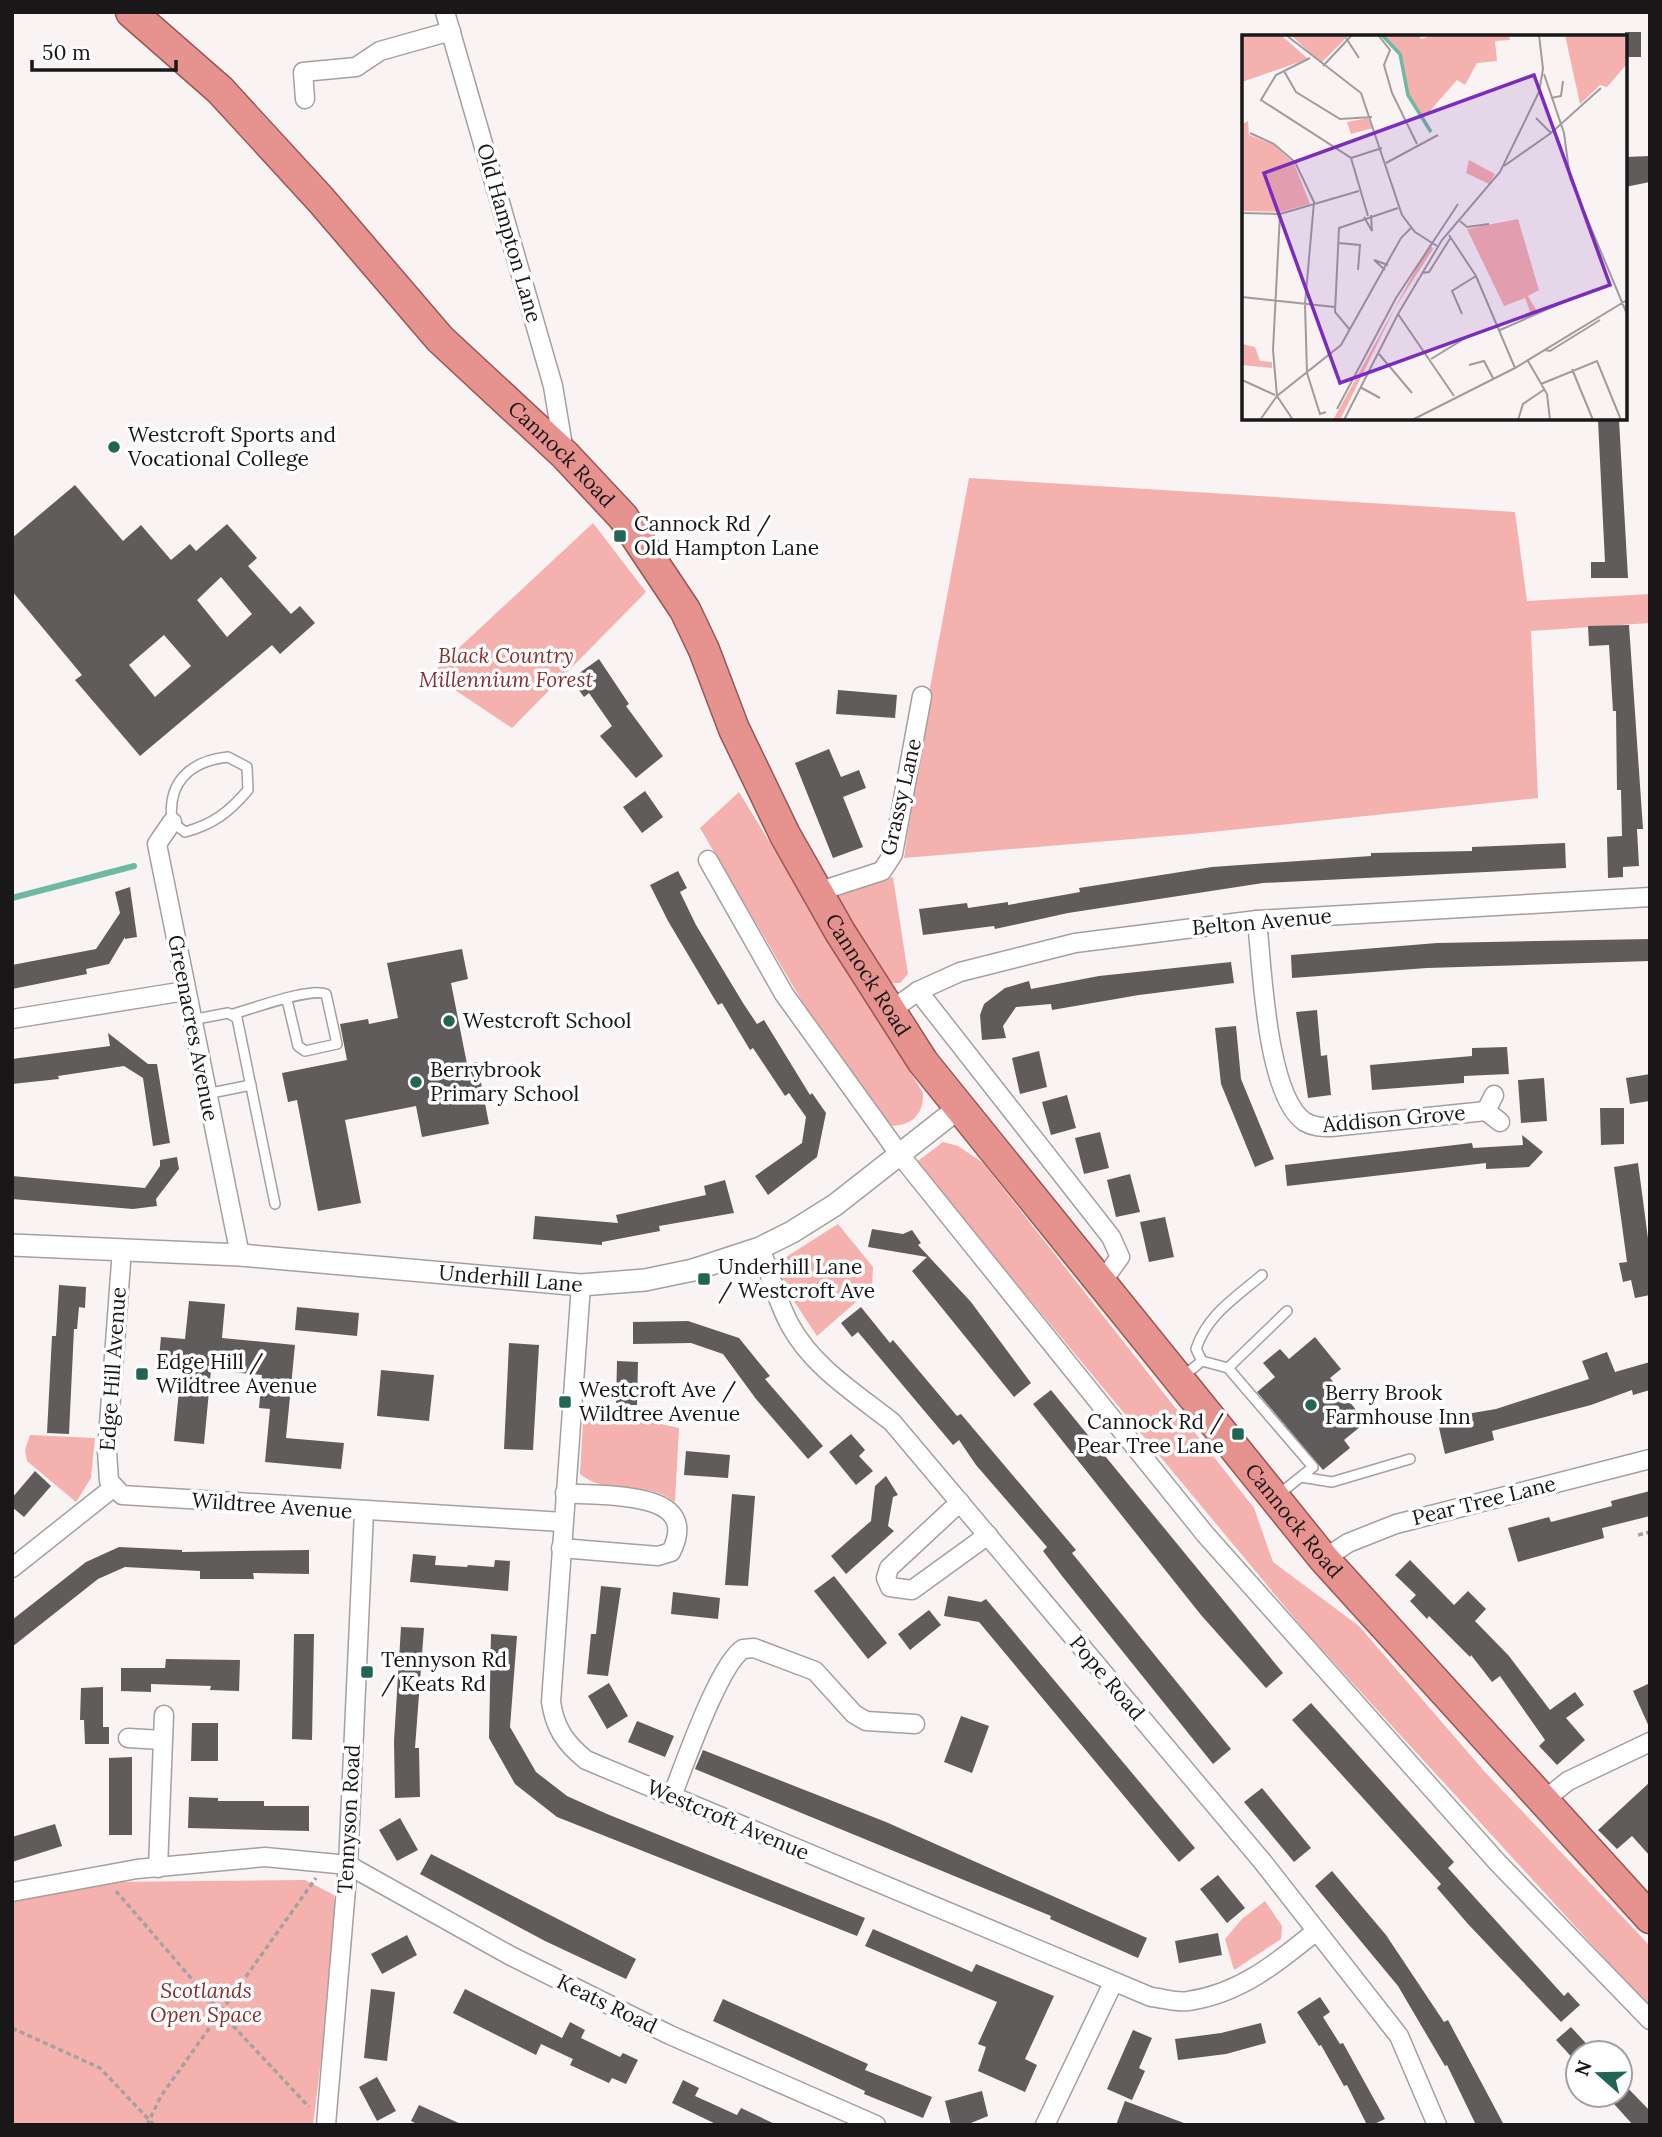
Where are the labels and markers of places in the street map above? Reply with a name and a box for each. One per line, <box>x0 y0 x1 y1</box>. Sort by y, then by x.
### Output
place label: Westcroft Sports and Vocational College <box>127 421 336 472</box>
marker: Westcroft Sports and Vocational College <box>106 439 122 455</box>
place label: Cannock Rd / Old Hampton Lane <box>634 510 819 561</box>
marker: Cannock Rd / Old Hampton Lane <box>612 528 628 544</box>
place label: Westcroft School <box>463 1007 632 1034</box>
marker: Westcroft School <box>441 1013 457 1029</box>
place label: Berrybrook Primary School <box>430 1056 579 1107</box>
marker: Berrybrook Primary School <box>408 1074 424 1090</box>
place label: Underhill Lane / Westcroft Ave <box>718 1253 875 1304</box>
marker: Underhill Lane / Westcroft Ave <box>696 1271 712 1287</box>
place label: Edge Hill / Wildtree Avenue <box>156 1348 317 1399</box>
marker: Edge Hill / Wildtree Avenue <box>134 1366 150 1382</box>
place label: Westcroft Ave / Wildtree Avenue <box>579 1376 740 1427</box>
place label: Berry Brook Farmhouse Inn <box>1325 1379 1471 1430</box>
marker: Westcroft Ave / Wildtree Avenue <box>557 1394 573 1410</box>
marker: Berry Brook Farmhouse Inn <box>1303 1397 1319 1413</box>
place label: Cannock Rd / Pear Tree Lane <box>1077 1408 1224 1459</box>
marker: Cannock Rd / Pear Tree Lane <box>1230 1426 1246 1442</box>
place label: Tennyson Rd / Keats Rd <box>381 1646 507 1697</box>
marker: Tennyson Rd / Keats Rd <box>359 1664 375 1680</box>

